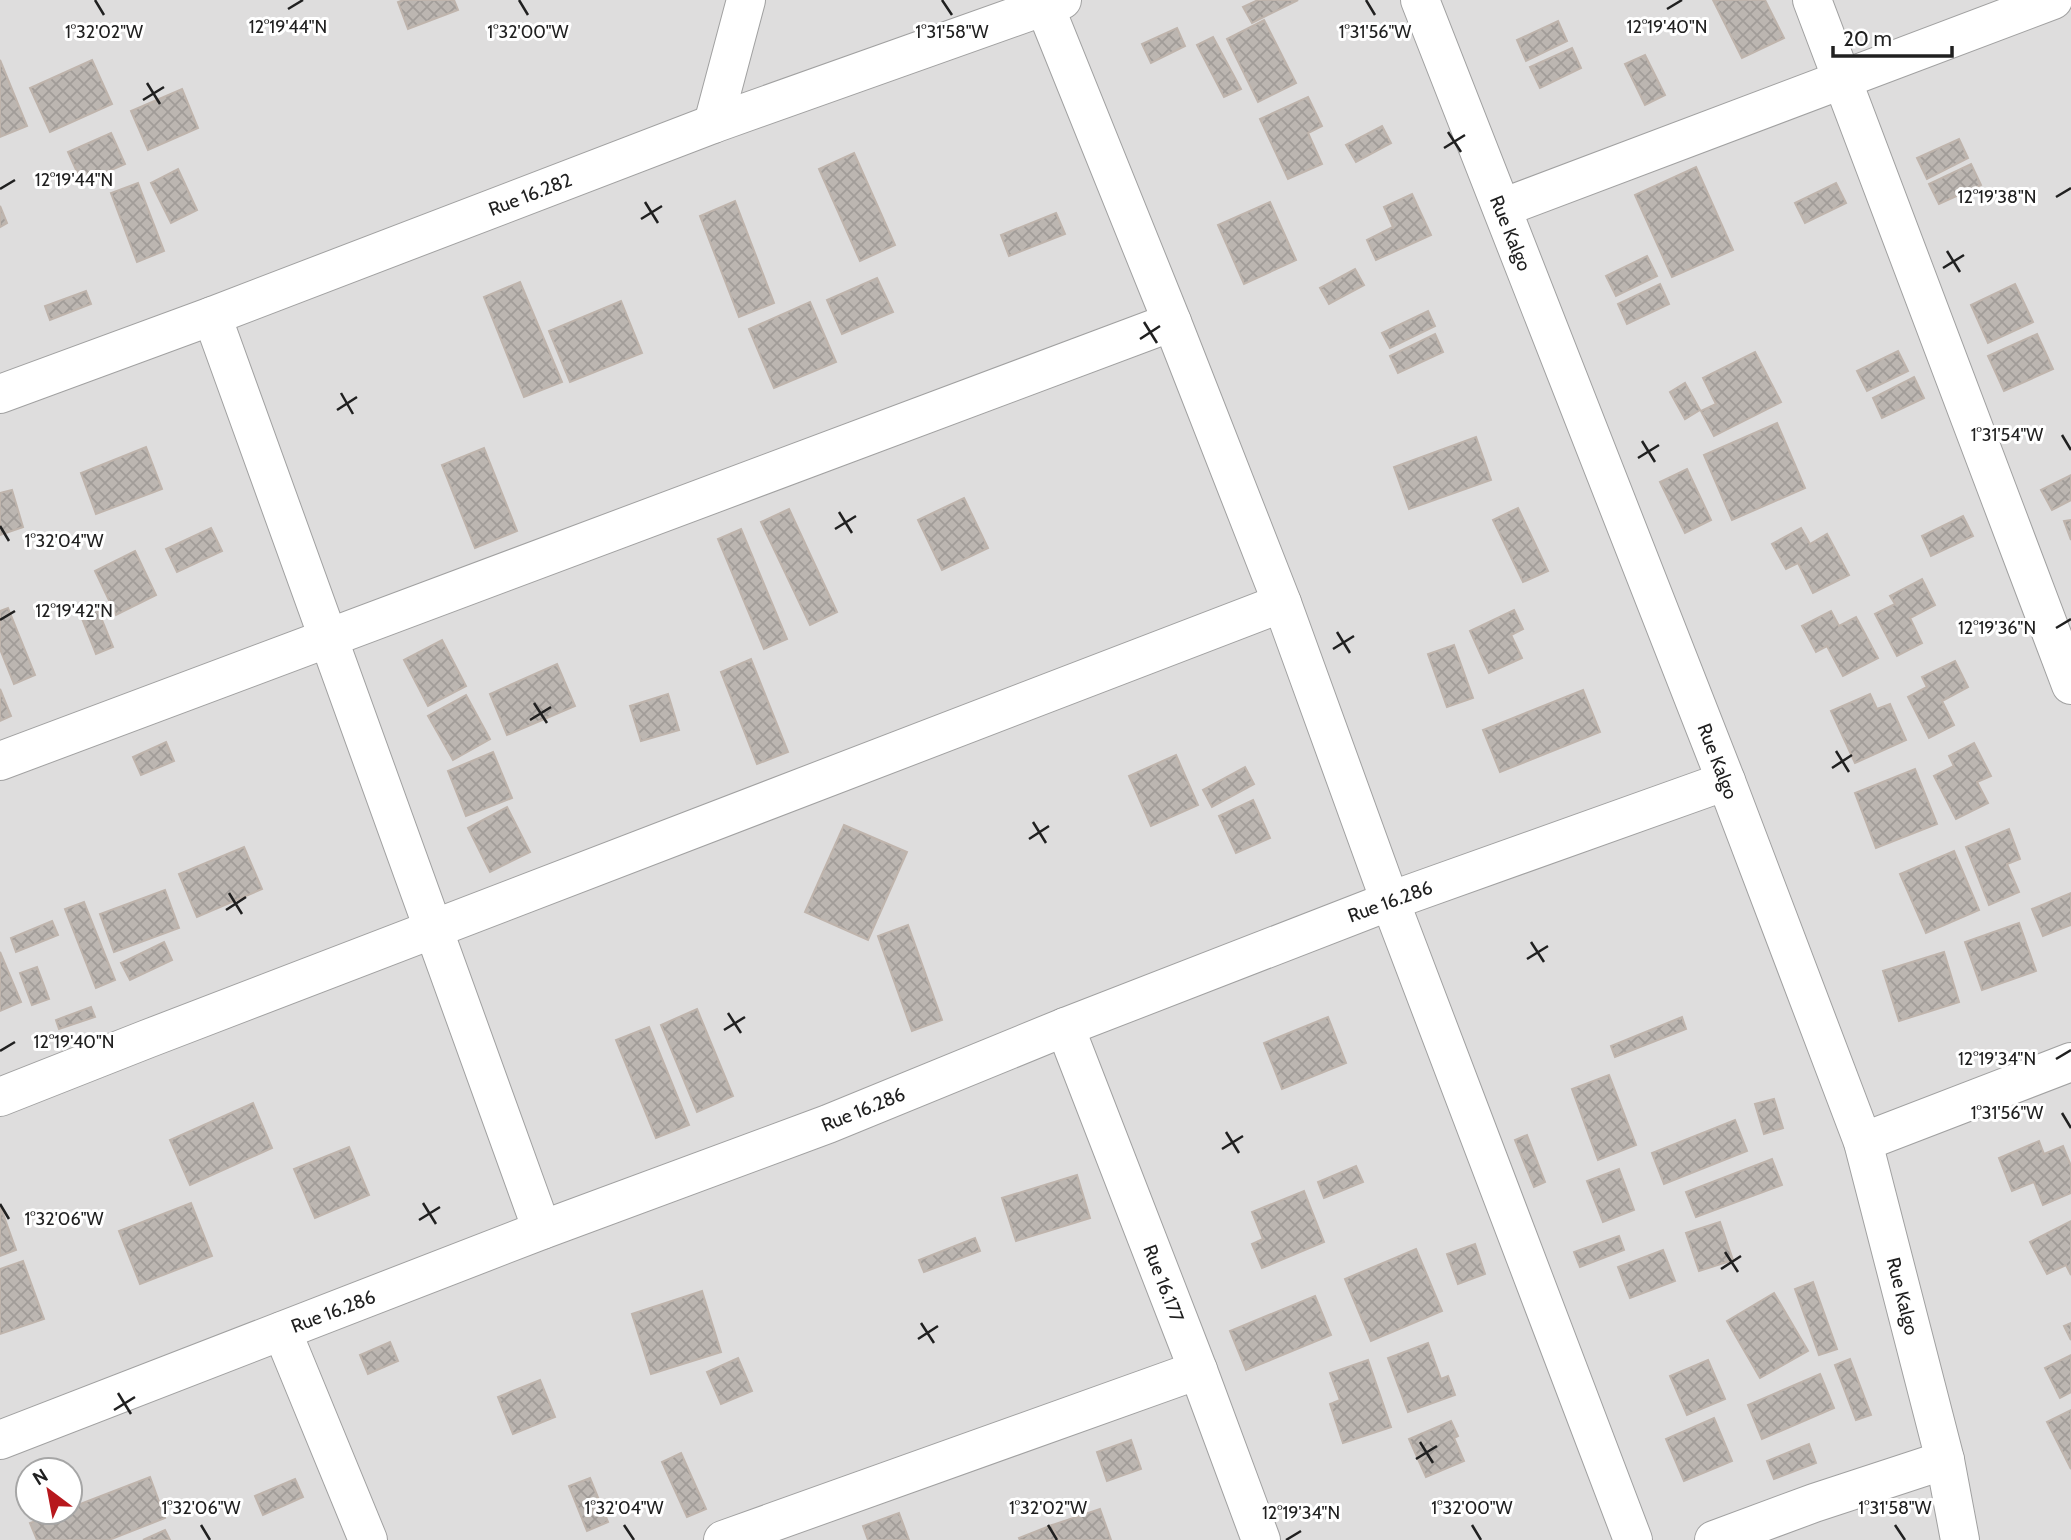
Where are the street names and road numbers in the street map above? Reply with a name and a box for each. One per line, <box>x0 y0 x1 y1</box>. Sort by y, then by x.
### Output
street label: Rue 16.282 <box>485 168 575 221</box>
street label: Rue Kalgo <box>1485 192 1536 274</box>
street label: Rue Kalgo <box>1693 720 1743 802</box>
street label: Rue 16.286 <box>1345 876 1436 927</box>
street label: Rue 16.286 <box>818 1082 908 1137</box>
street label: Rue 16.177 <box>1138 1241 1189 1326</box>
street label: Rue Kalgo <box>1882 1255 1923 1337</box>
street label: Rue 16.286 <box>288 1285 379 1338</box>

